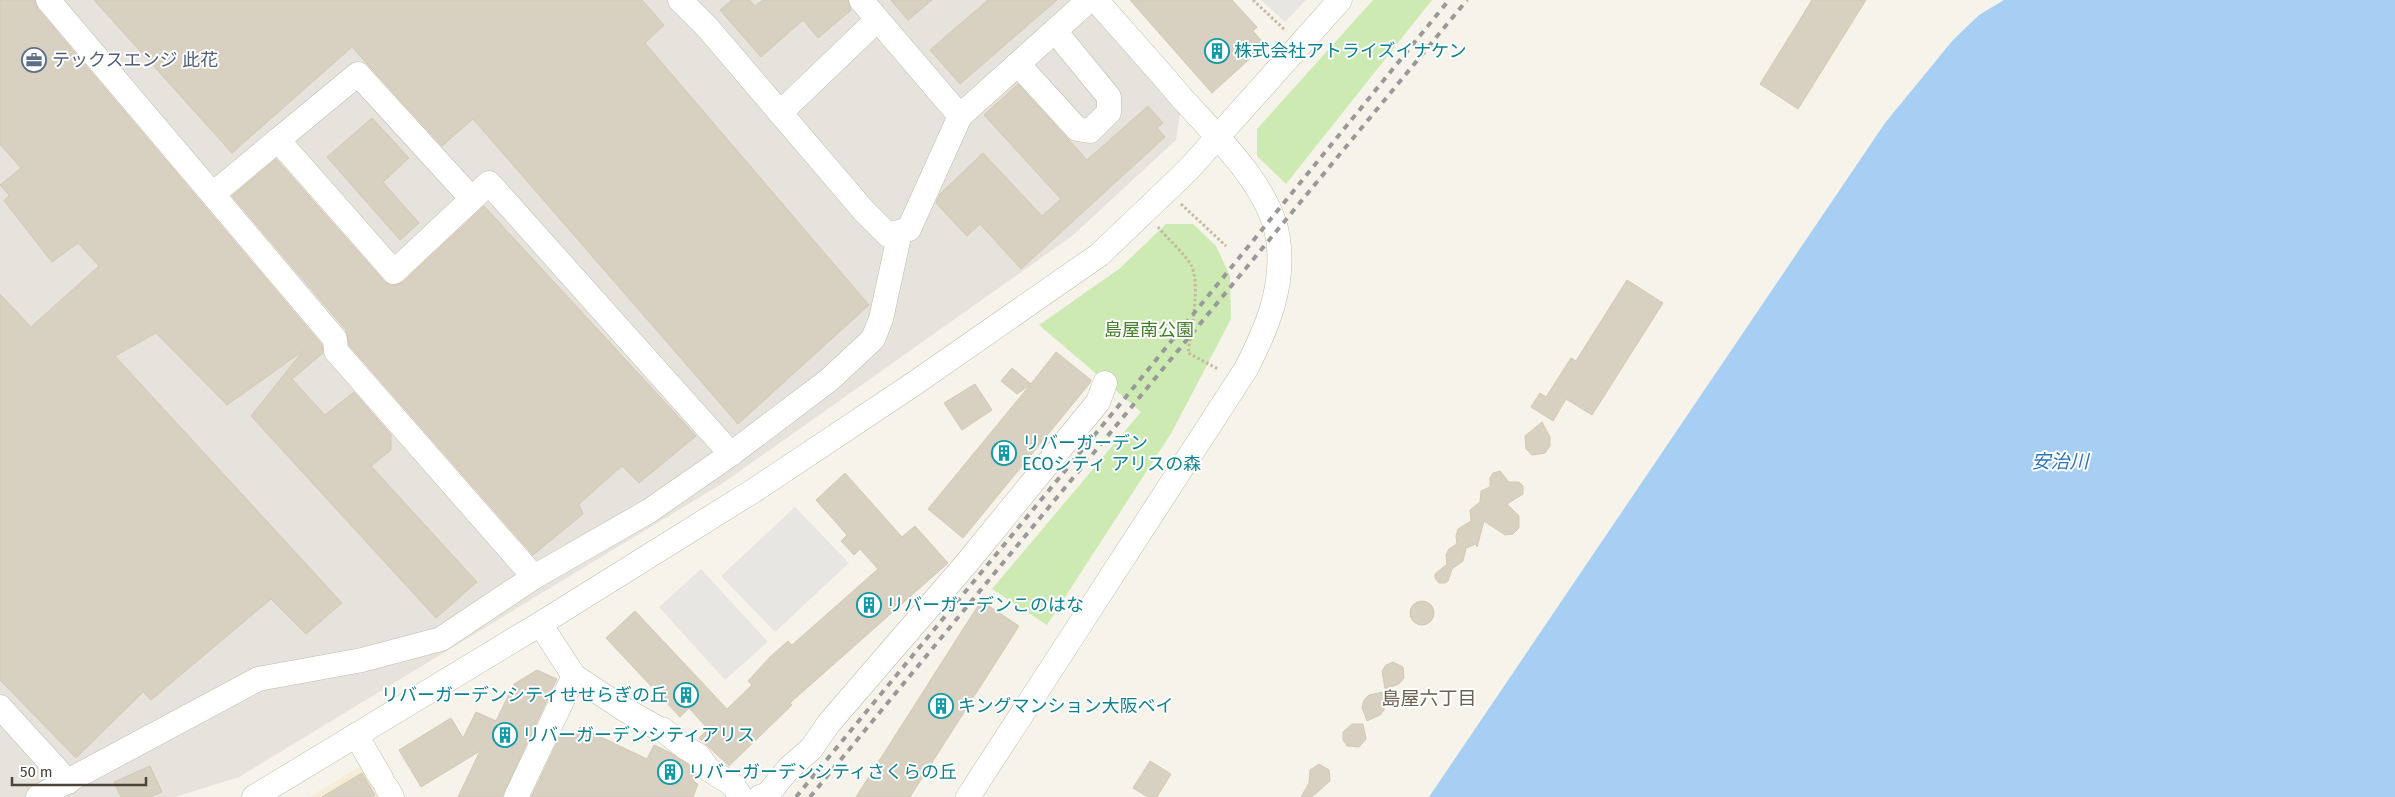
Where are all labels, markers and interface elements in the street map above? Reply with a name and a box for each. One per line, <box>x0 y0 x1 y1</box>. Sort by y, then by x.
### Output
building icon: 株式会社アトライズイナケン <box>1204 38 1230 64</box>
place label: 株式会社アトライズイナケン <box>1234 40 1467 62</box>
office icon: テックスエンジ 此花 <box>21 47 47 73</box>
place label: テックスエンジ 此花 <box>52 49 218 71</box>
park label: 島屋南公園 <box>1104 319 1194 341</box>
place label: リバーガーデン ECOシティ アリスの森 <box>1022 432 1201 475</box>
building icon: リバーガーデン ECOシティ アリスの森 <box>991 440 1017 466</box>
water label: 安治川 <box>2031 450 2090 473</box>
building icon: リバーガーデンこのはな <box>856 592 882 618</box>
place label: リバーガーデンこのはな <box>886 594 1084 616</box>
building icon: リバーガーデンシティせせらぎの丘 <box>673 682 699 708</box>
place label: リバーガーデンシティせせらぎの丘 <box>381 684 668 706</box>
district label: 島屋六丁目 <box>1381 687 1477 710</box>
building icon: キングマンション大阪ベイ <box>928 693 954 719</box>
place label: キングマンション大阪ベイ <box>958 695 1173 717</box>
building icon: リバーガーデンシティアリス <box>492 722 518 748</box>
place label: リバーガーデンシティアリス <box>522 724 755 746</box>
scale bar <box>12 754 146 786</box>
building icon: リバーガーデンシティさくらの丘 <box>657 759 683 785</box>
place label: リバーガーデンシティさくらの丘 <box>688 761 957 783</box>
text: 50 m <box>20 763 53 781</box>

